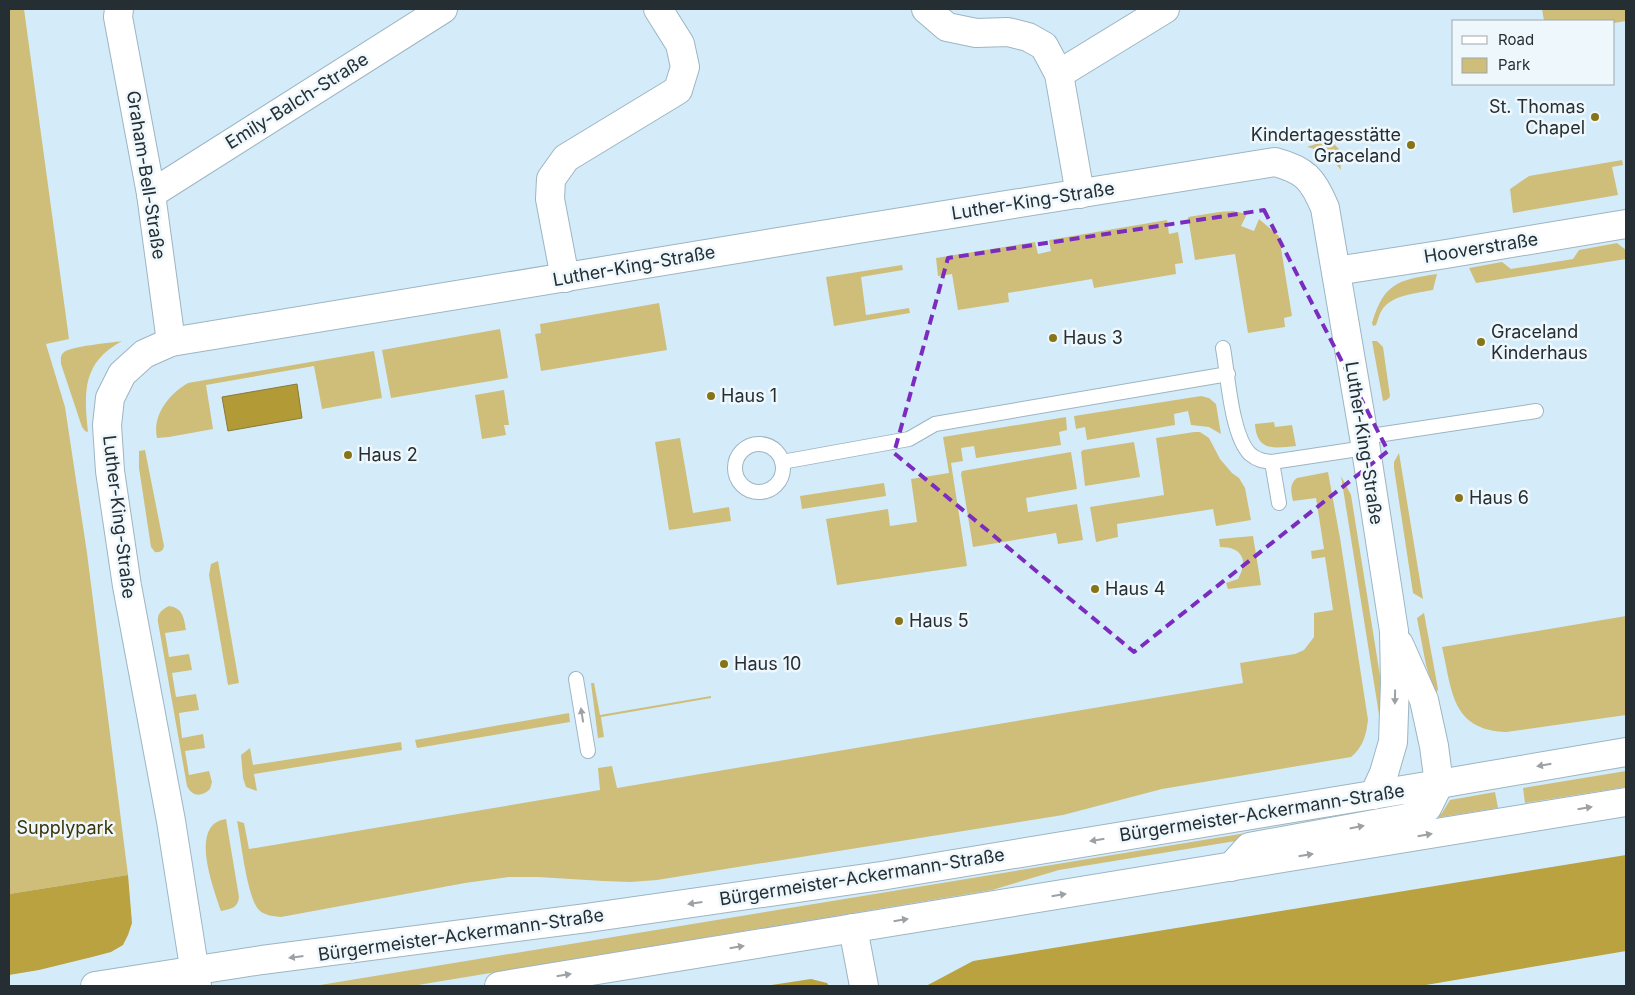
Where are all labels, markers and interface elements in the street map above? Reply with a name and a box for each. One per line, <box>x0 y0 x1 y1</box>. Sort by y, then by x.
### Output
legend <box>1452 20 1615 85</box>
text: Road <box>1498 30 1534 49</box>
street label: Emily-Balch-Straße <box>221 48 372 153</box>
text: Park <box>1498 55 1531 74</box>
street label: Graham-Bell-Straße <box>123 89 170 261</box>
place label: St. Thomas Chapel <box>1489 96 1585 138</box>
marker: St. Thomas Chapel <box>1589 111 1601 123</box>
place label: Kindertagesstätte Graceland <box>1251 124 1401 166</box>
marker: Kindertagesstätte Graceland <box>1405 139 1417 151</box>
street label: Luther-King-Straße <box>950 177 1116 224</box>
street label: Hooverstraße <box>1422 228 1540 267</box>
street label: Luther-King-Straße <box>551 241 717 290</box>
place label: Graceland Kinderhaus <box>1491 321 1588 363</box>
place label: Haus 3 <box>1063 327 1123 348</box>
marker: Haus 3 <box>1047 332 1059 344</box>
marker: Graceland Kinderhaus <box>1475 336 1487 348</box>
street label: Luther-King-Straße <box>1341 360 1388 526</box>
place label: Haus 1 <box>721 385 777 406</box>
marker: Haus 1 <box>705 390 717 402</box>
street label: Luther-King-Straße <box>99 434 140 600</box>
place label: Haus 2 <box>358 444 418 465</box>
marker: Haus 2 <box>342 449 354 461</box>
place label: Haus 6 <box>1469 487 1529 508</box>
marker: Haus 6 <box>1453 492 1465 504</box>
place label: Haus 4 <box>1105 578 1165 599</box>
marker: Haus 4 <box>1089 583 1101 595</box>
place label: Haus 5 <box>909 610 969 631</box>
marker: Haus 5 <box>893 615 905 627</box>
place label: Haus 10 <box>734 653 801 674</box>
marker: Haus 10 <box>718 658 730 670</box>
one-way arrow <box>1391 690 1399 706</box>
one-way arrow <box>578 706 586 722</box>
one-way arrow <box>1535 762 1551 770</box>
street label: Bürgermeister-Ackermann-Straße <box>1118 780 1406 845</box>
one-way arrow <box>1578 804 1594 812</box>
park label: Supplypark <box>16 817 114 838</box>
one-way arrow <box>1349 823 1365 831</box>
one-way arrow <box>1417 830 1433 838</box>
one-way arrow <box>1089 837 1105 845</box>
street label: Bürgermeister-Ackermann-Straße <box>718 844 1006 909</box>
one-way arrow <box>1298 850 1314 858</box>
one-way arrow <box>1051 891 1067 899</box>
one-way arrow <box>686 899 702 907</box>
street label: Bürgermeister-Ackermann-Straße <box>317 904 605 965</box>
one-way arrow <box>894 916 910 924</box>
one-way arrow <box>729 942 745 950</box>
one-way arrow <box>287 953 303 961</box>
one-way arrow <box>557 971 573 979</box>

